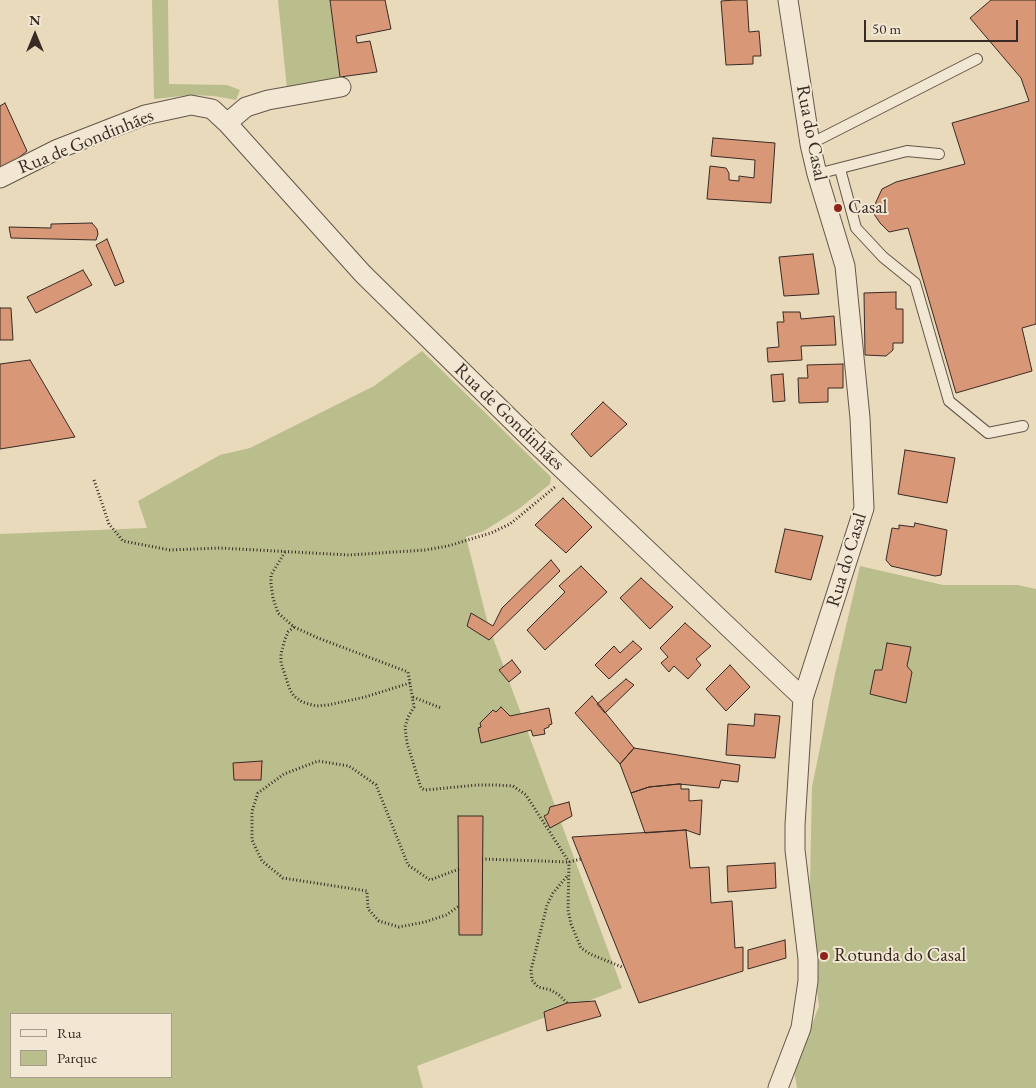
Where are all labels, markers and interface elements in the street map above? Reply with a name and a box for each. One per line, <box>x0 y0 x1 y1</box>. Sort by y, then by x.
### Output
north arrow <box>10 10 60 60</box>
scale bar <box>866 10 1020 42</box>
text: N <box>29 11 41 29</box>
text: 50 m <box>872 19 901 38</box>
street label: Rua do Casal <box>791 83 831 183</box>
street label: Rua de Gondinhães <box>15 104 157 180</box>
place label: Casal <box>848 197 887 219</box>
marker: Casal <box>832 202 844 214</box>
street label: Rua de Gondinhães <box>449 359 569 475</box>
street label: Rua do Casal <box>822 510 872 610</box>
place label: Rotunda do Casal <box>834 945 966 967</box>
marker: Rotunda do Casal <box>818 950 830 962</box>
legend <box>10 1013 172 1078</box>
text: Rua <box>57 1023 82 1042</box>
text: Parque <box>57 1048 97 1067</box>

